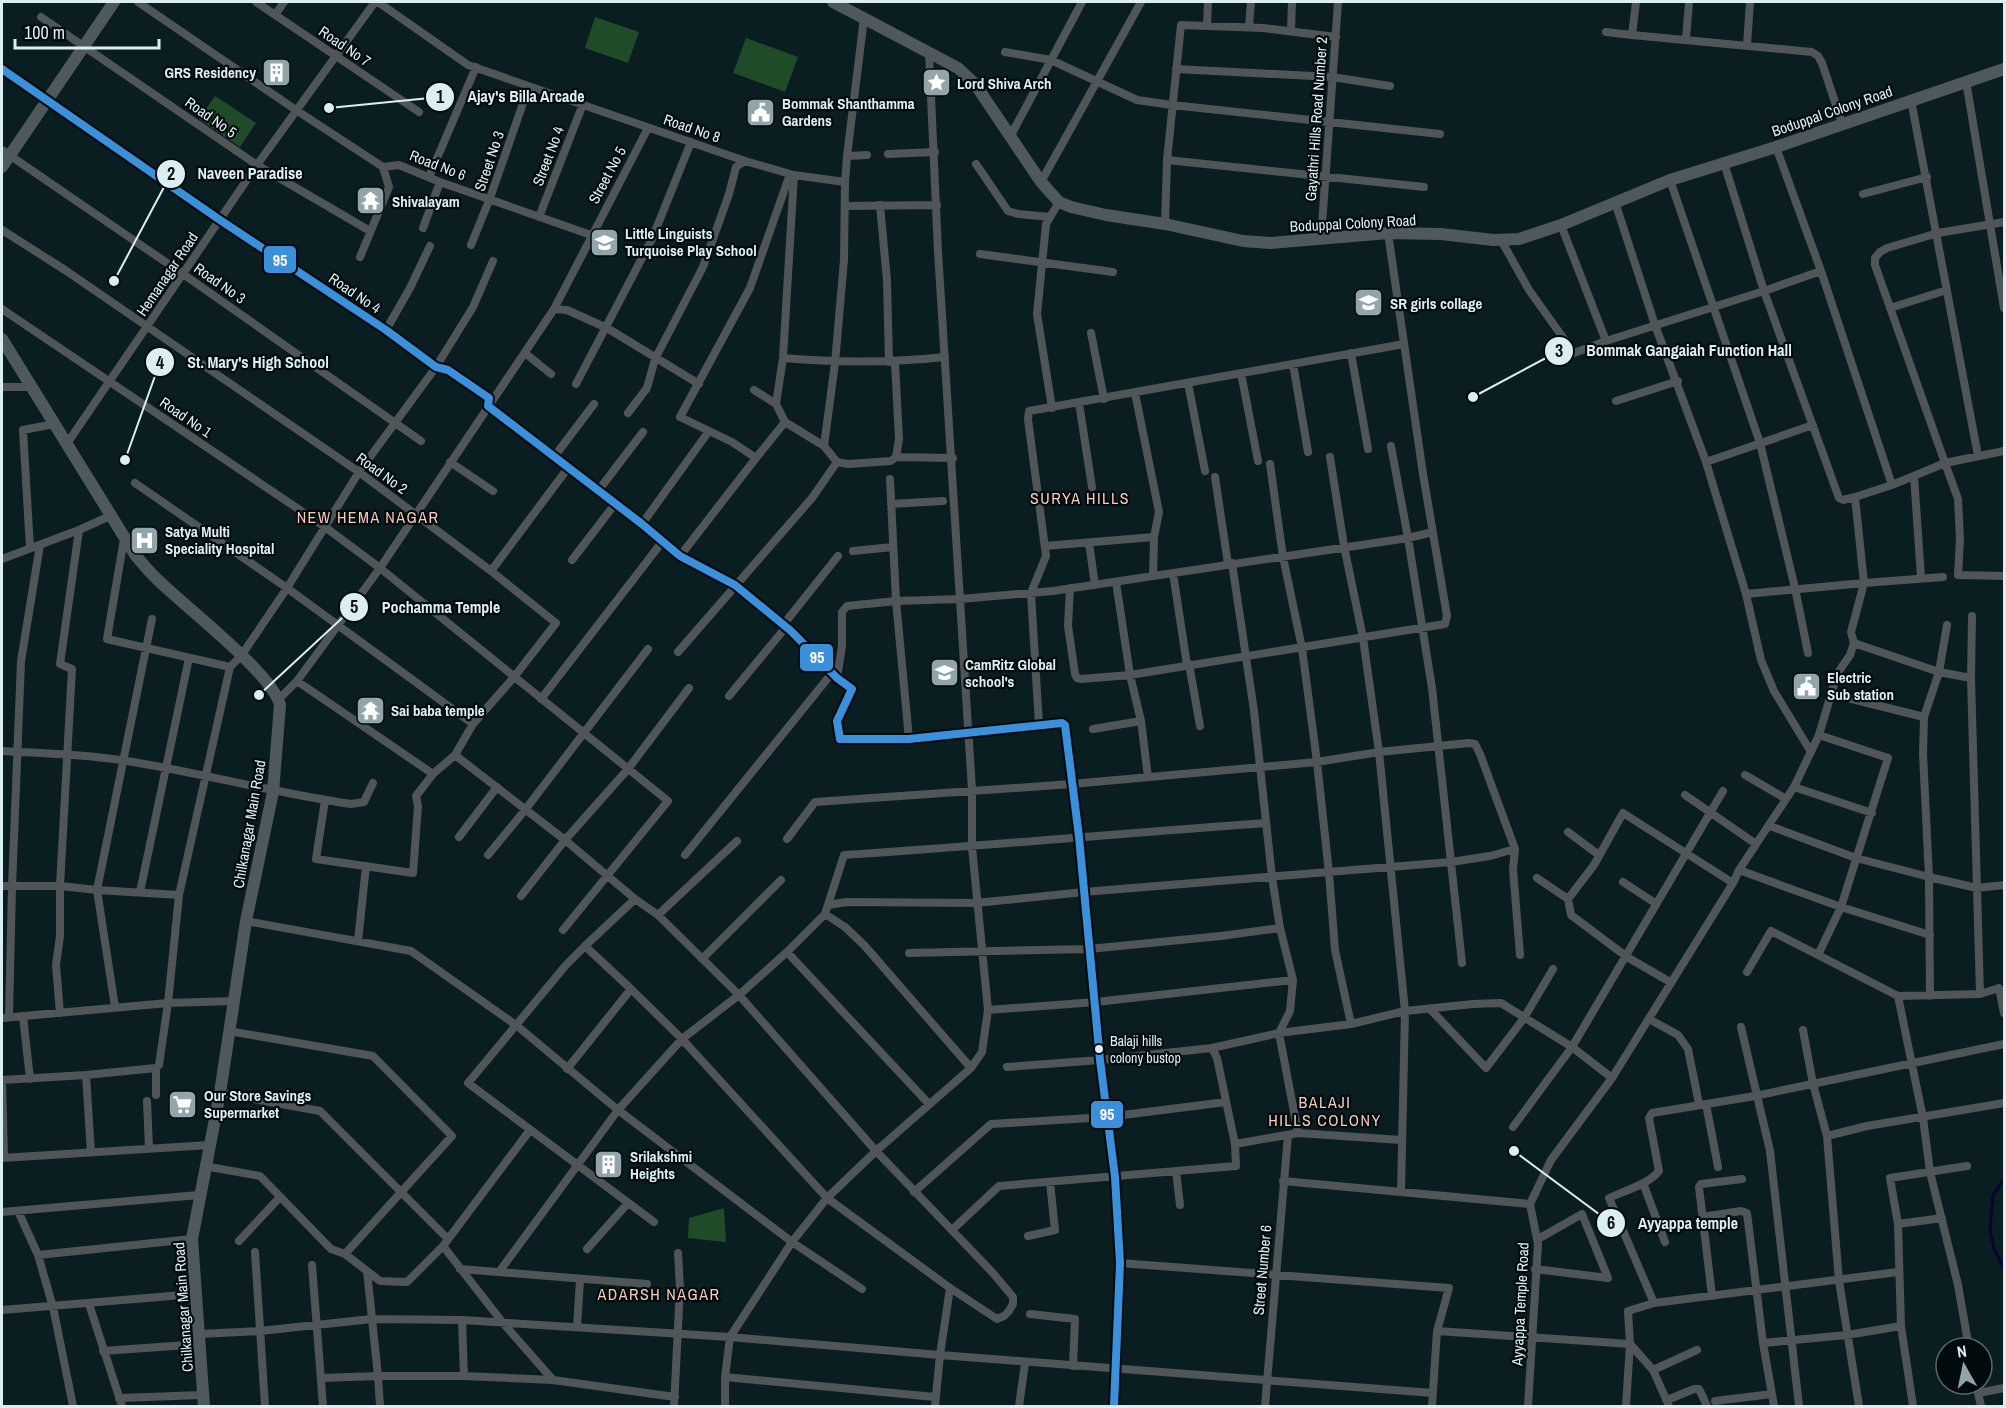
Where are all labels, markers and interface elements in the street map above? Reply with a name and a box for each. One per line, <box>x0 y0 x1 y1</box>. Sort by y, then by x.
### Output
scale bar <box>15 12 159 50</box>
text: 100 m <box>24 20 65 45</box>
street label: Road No 7 <box>315 21 375 71</box>
street label: Gayathri Hills Road Number 2 <box>1300 36 1332 202</box>
building icon: GRS Residency <box>261 56 293 88</box>
place label: GRS Residency <box>164 62 256 83</box>
place icon: Lord Shiva Arch <box>920 67 952 99</box>
place label: Lord Shiva Arch <box>957 73 1052 94</box>
callout: Ajay's Billa Arcade <box>425 80 597 114</box>
street label: Boduppal Colony Road <box>1769 80 1895 142</box>
text: 1 <box>436 84 445 109</box>
text: Ajay's Billa Arcade <box>467 85 585 107</box>
street label: Road No 5 <box>181 92 241 143</box>
place label: Bommak Shanthamma Gardens <box>782 93 915 131</box>
public building icon: Bommak Shanthamma Gardens <box>745 96 777 128</box>
street label: Road No 8 <box>661 108 723 148</box>
street label: Street No 4 <box>527 123 569 189</box>
street label: Street No 3 <box>469 128 509 194</box>
street label: Street No 5 <box>583 142 631 207</box>
street label: Road No 6 <box>407 145 469 185</box>
callout: Naveen Paradise <box>156 157 315 191</box>
text: 2 <box>167 161 175 186</box>
text: Naveen Paradise <box>197 162 303 184</box>
temple icon: Shivalayam <box>355 185 387 217</box>
place label: Shivalayam <box>392 191 460 212</box>
street label: Boduppal Colony Road <box>1289 209 1417 237</box>
place label: Little Linguists Turquoise Play School <box>625 223 757 261</box>
school or university icon: Little Linguists Turquoise Play School <box>588 226 620 258</box>
street label: Hemanagar Road <box>131 228 203 320</box>
line badge: 95 <box>263 245 297 274</box>
text: 95 <box>273 249 287 271</box>
street label: Road No 3 <box>190 258 250 309</box>
street label: Road No 4 <box>325 268 385 318</box>
school or university icon: SR girls collage <box>1353 287 1385 319</box>
place label: SR girls collage <box>1390 293 1482 314</box>
callout: Bommak Gangaiah Function Hall <box>1544 334 1804 368</box>
text: 3 <box>1555 338 1563 363</box>
text: Bommak Gangaiah Function Hall <box>1586 339 1792 361</box>
callout: St. Mary's High School <box>145 345 340 379</box>
text: 4 <box>156 350 165 375</box>
text: St. Mary's High School <box>187 351 329 373</box>
street label: Road No 1 <box>156 392 216 442</box>
street label: Road No 2 <box>352 447 412 499</box>
district label: SURYA HILLS <box>1030 487 1130 509</box>
district label: NEW HEMA NAGAR <box>297 506 439 528</box>
place label: Satya Multi Speciality Hospital <box>165 521 274 559</box>
hospital icon: Satya Multi Speciality Hospital <box>128 524 160 556</box>
callout: Pochamma Temple <box>339 590 512 624</box>
text: 5 <box>350 594 358 619</box>
text: Pochamma Temple <box>382 596 500 618</box>
line badge: 95 <box>799 643 834 672</box>
text: 95 <box>810 646 824 668</box>
place label: CamRitz Global school's <box>965 654 1056 692</box>
school or university icon: CamRitz Global school's <box>928 657 960 689</box>
place label: Electric Sub station <box>1827 667 1894 705</box>
public building icon: Electric Sub station <box>1790 670 1822 702</box>
temple icon: Sai baba temple <box>354 694 386 726</box>
place label: Sai baba temple <box>391 700 485 721</box>
street label: Chilkanagar Main Road <box>227 758 271 890</box>
place label: Balaji hills colony bustop <box>1110 1032 1181 1067</box>
marker: Balaji hills colony bustop <box>1093 1043 1105 1055</box>
place label: Our Store Savings Supermarket <box>204 1085 311 1123</box>
supermarket icon: Our Store Savings Supermarket <box>167 1088 199 1120</box>
district label: BALAJI HILLS COLONY <box>1268 1091 1382 1131</box>
line badge: 95 <box>1090 1100 1124 1129</box>
text: 95 <box>1100 1103 1114 1125</box>
place label: Srilakshmi Heights <box>630 1146 692 1184</box>
building icon: Srilakshmi Heights <box>593 1149 625 1181</box>
callout: Ayyappa temple <box>1596 1206 1750 1240</box>
text: 6 <box>1607 1210 1615 1235</box>
text: Ayyappa temple <box>1638 1212 1738 1234</box>
street label: Street Number 6 <box>1248 1224 1276 1316</box>
street label: Chilkanagar Main Road <box>168 1241 198 1373</box>
street label: Ayyappa Temple Road <box>1506 1242 1534 1367</box>
district label: ADARSH NAGAR <box>597 1283 720 1305</box>
north arrow <box>1934 1336 1994 1396</box>
text: N <box>1955 1340 1968 1363</box>

